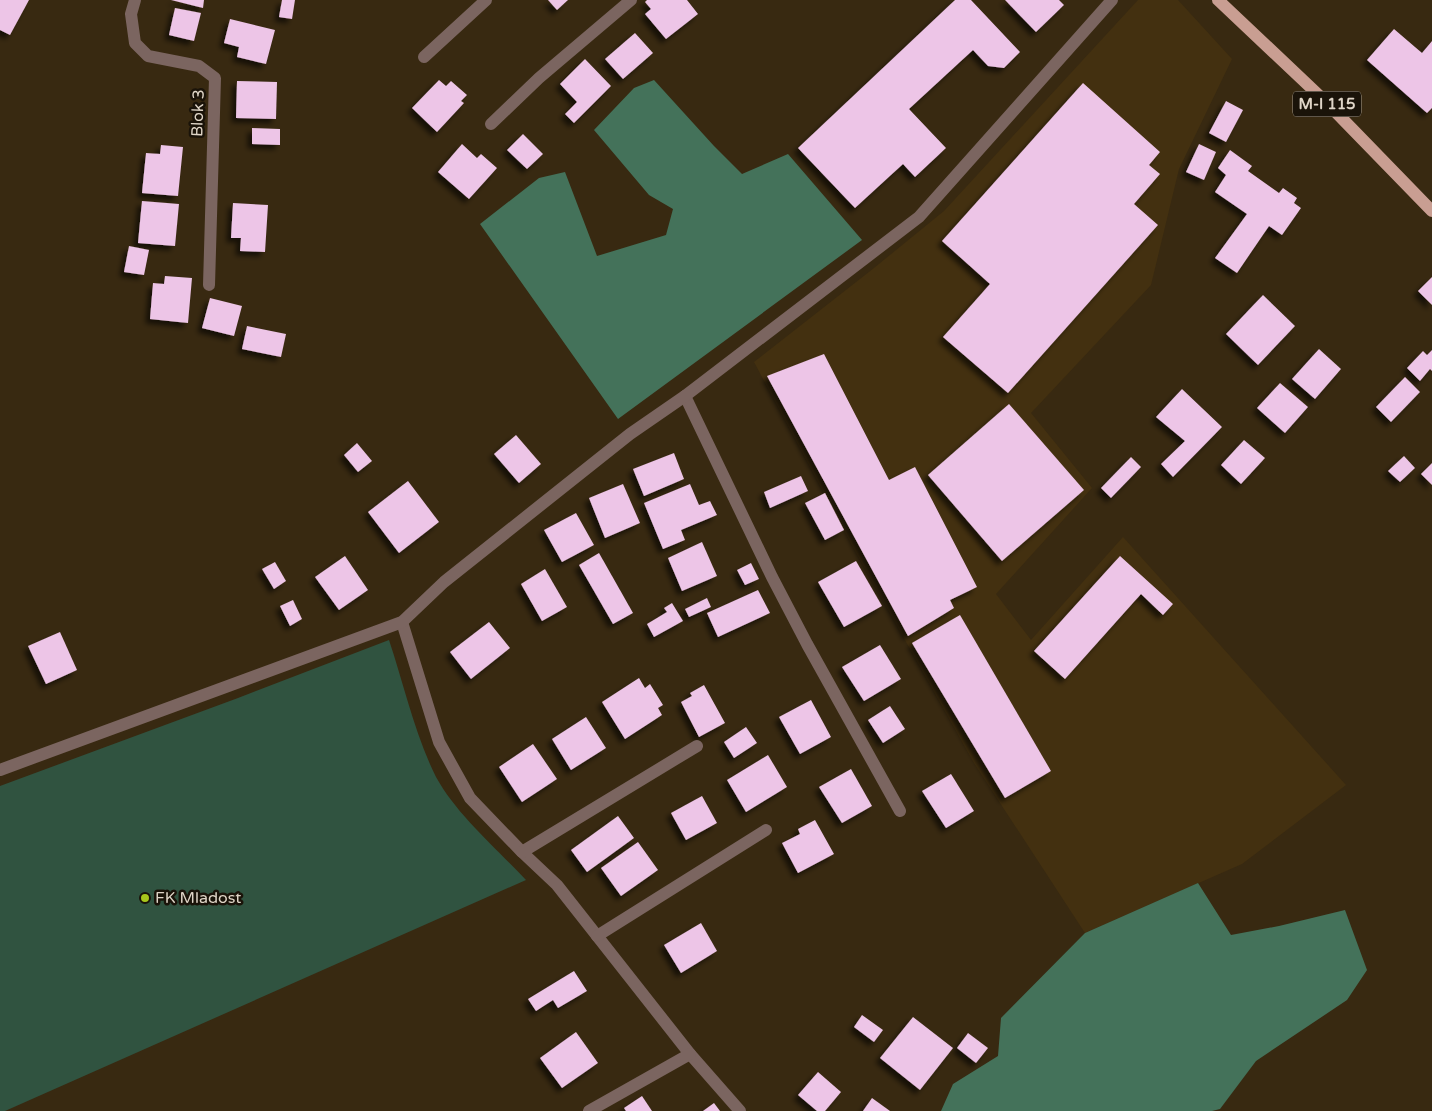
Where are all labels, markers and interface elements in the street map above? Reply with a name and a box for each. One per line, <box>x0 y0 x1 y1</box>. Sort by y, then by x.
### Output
street label: Blok 3 <box>187 89 209 137</box>
road number: M-I 115 <box>1293 92 1361 116</box>
place label: FK Mladost <box>155 888 241 908</box>
marker: FK Mladost <box>139 892 151 904</box>

